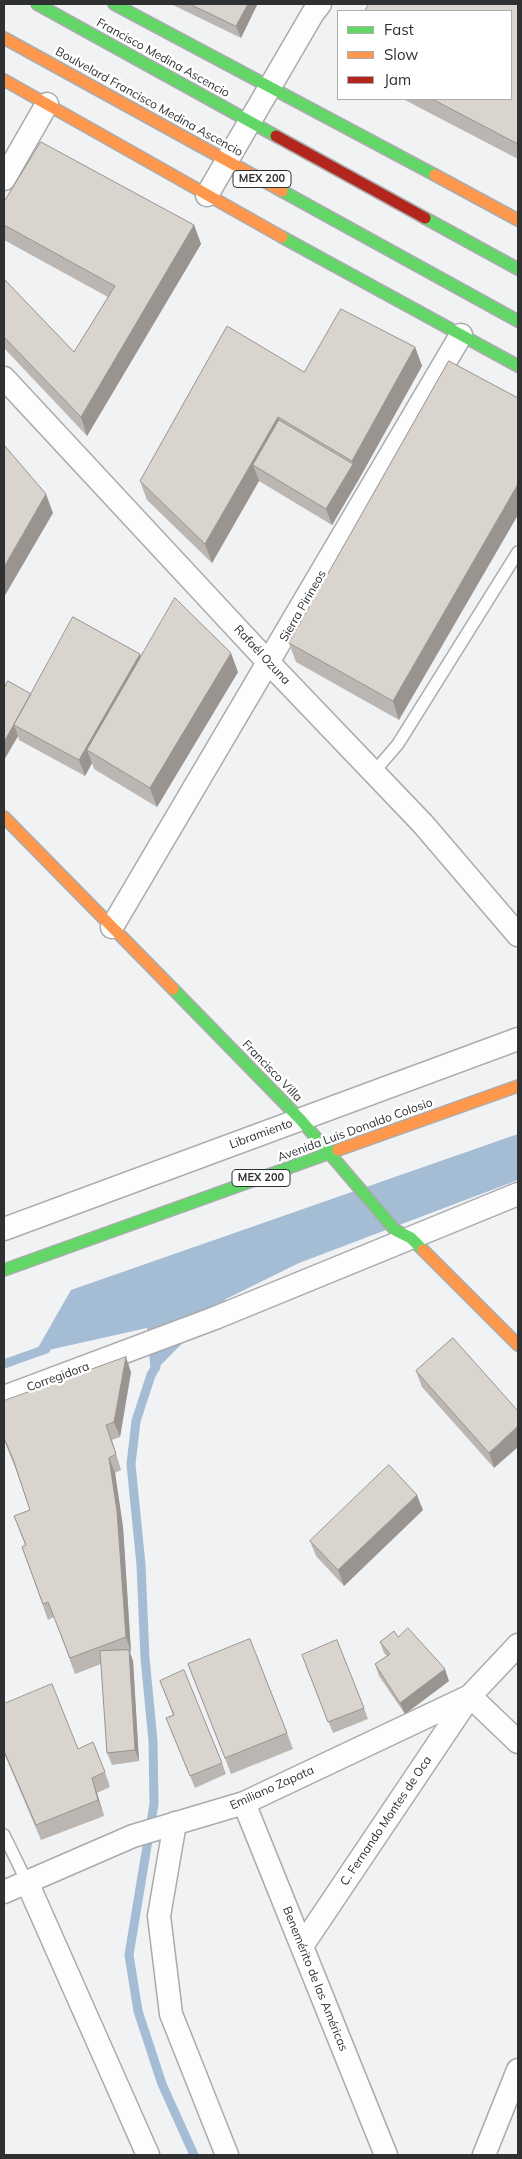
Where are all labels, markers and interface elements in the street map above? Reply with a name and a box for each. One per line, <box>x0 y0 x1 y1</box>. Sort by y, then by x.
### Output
legend <box>337 10 512 100</box>
street label: Francisco Medina Ascencio <box>94 15 232 101</box>
text: Fast <box>384 20 414 39</box>
street label: Boulvelard Francisco Medina Ascencio <box>53 44 245 160</box>
text: Slow <box>384 45 418 64</box>
text: Jam <box>384 70 411 89</box>
road number: MEX 200 <box>233 170 291 188</box>
street label: Sierra Pirineos <box>277 568 329 644</box>
street label: Rafaél Ozuna <box>231 622 293 688</box>
street label: Francisco Villa <box>239 1037 305 1105</box>
street label: Avenida Luis Donaldo Colosio <box>275 1095 435 1165</box>
street label: Libramiento <box>228 1116 294 1152</box>
road number: MEX 200 <box>232 1170 290 1186</box>
street label: Corregidora <box>25 1359 91 1395</box>
street label: C. Fernando Montes de Oca <box>337 1753 435 1889</box>
street label: Emiliano Zapata <box>228 1763 316 1813</box>
street label: Benemérito de las Américas <box>279 1905 351 2053</box>

